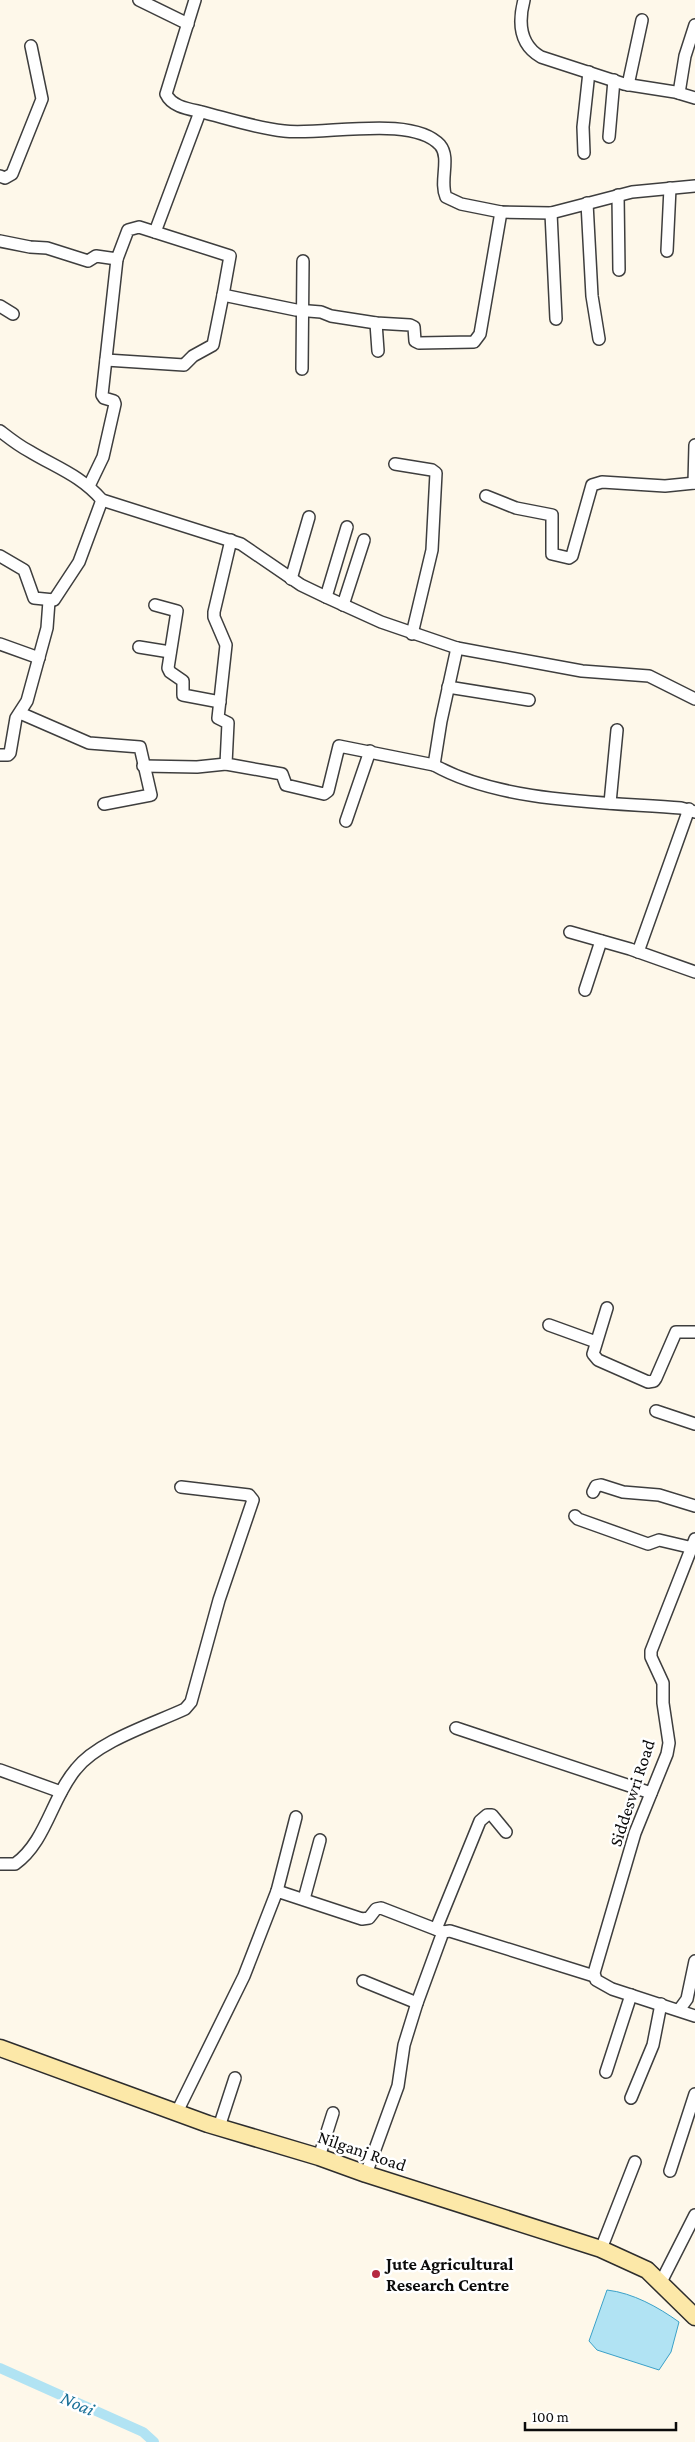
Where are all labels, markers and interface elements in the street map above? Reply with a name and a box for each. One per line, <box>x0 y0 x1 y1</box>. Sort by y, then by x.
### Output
street label: Siddeswri Road <box>605 1737 659 1849</box>
street label: Nilganj Road <box>315 2127 409 2177</box>
place label: Jute Agricultural Research Centre <box>384 2254 514 2295</box>
marker: Jute Agricultural Research Centre <box>370 2268 382 2280</box>
water label: Noai <box>58 2387 99 2420</box>
scale bar <box>525 2400 676 2432</box>
text: 100 m <box>532 2409 569 2425</box>

